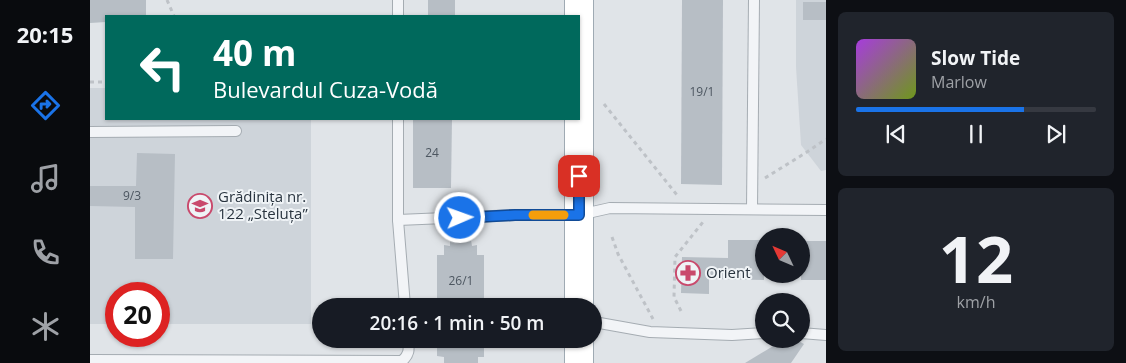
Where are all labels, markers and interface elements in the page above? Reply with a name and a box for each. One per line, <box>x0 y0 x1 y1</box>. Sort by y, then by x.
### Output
text: 20:15 <box>17 19 73 49</box>
text: 40 m <box>213 29 296 76</box>
icon: left <box>130 35 195 100</box>
text: Slow Tide <box>931 45 1020 71</box>
text: Marlow <box>931 71 987 93</box>
text: Bulevardul Cuza-Vodă <box>213 74 438 104</box>
house number: 19/1 <box>690 83 714 100</box>
icon: directions <box>28 88 63 123</box>
icon: previous <box>882 120 910 148</box>
icon: pause <box>962 120 990 148</box>
icon: next <box>1042 120 1070 148</box>
house number: 24 <box>425 144 439 161</box>
pin <box>558 155 600 197</box>
icon: music <box>28 161 63 196</box>
icon: arrive <box>565 162 593 190</box>
place label: Grădinița nr. 122 „Steluța” <box>218 186 308 223</box>
house number: 9/3 <box>123 187 141 204</box>
position arrow <box>433 191 485 243</box>
school or university icon: Grădinița nr. 122 „Steluța” <box>187 193 213 219</box>
text: 12 <box>939 214 1013 302</box>
north arrow <box>755 228 810 282</box>
map controls <box>755 228 810 348</box>
icon: phone <box>28 235 63 270</box>
pharmacy icon: Orient <box>675 260 701 286</box>
place label: Orient <box>706 262 751 282</box>
house number: 26/1 <box>449 272 473 289</box>
speed limit sign: 20 <box>105 282 170 347</box>
text: km/h <box>957 291 995 313</box>
button: search <box>755 293 810 348</box>
icon: climate <box>28 309 63 344</box>
text: 20:16 · 1 min · 50 m <box>370 310 544 336</box>

